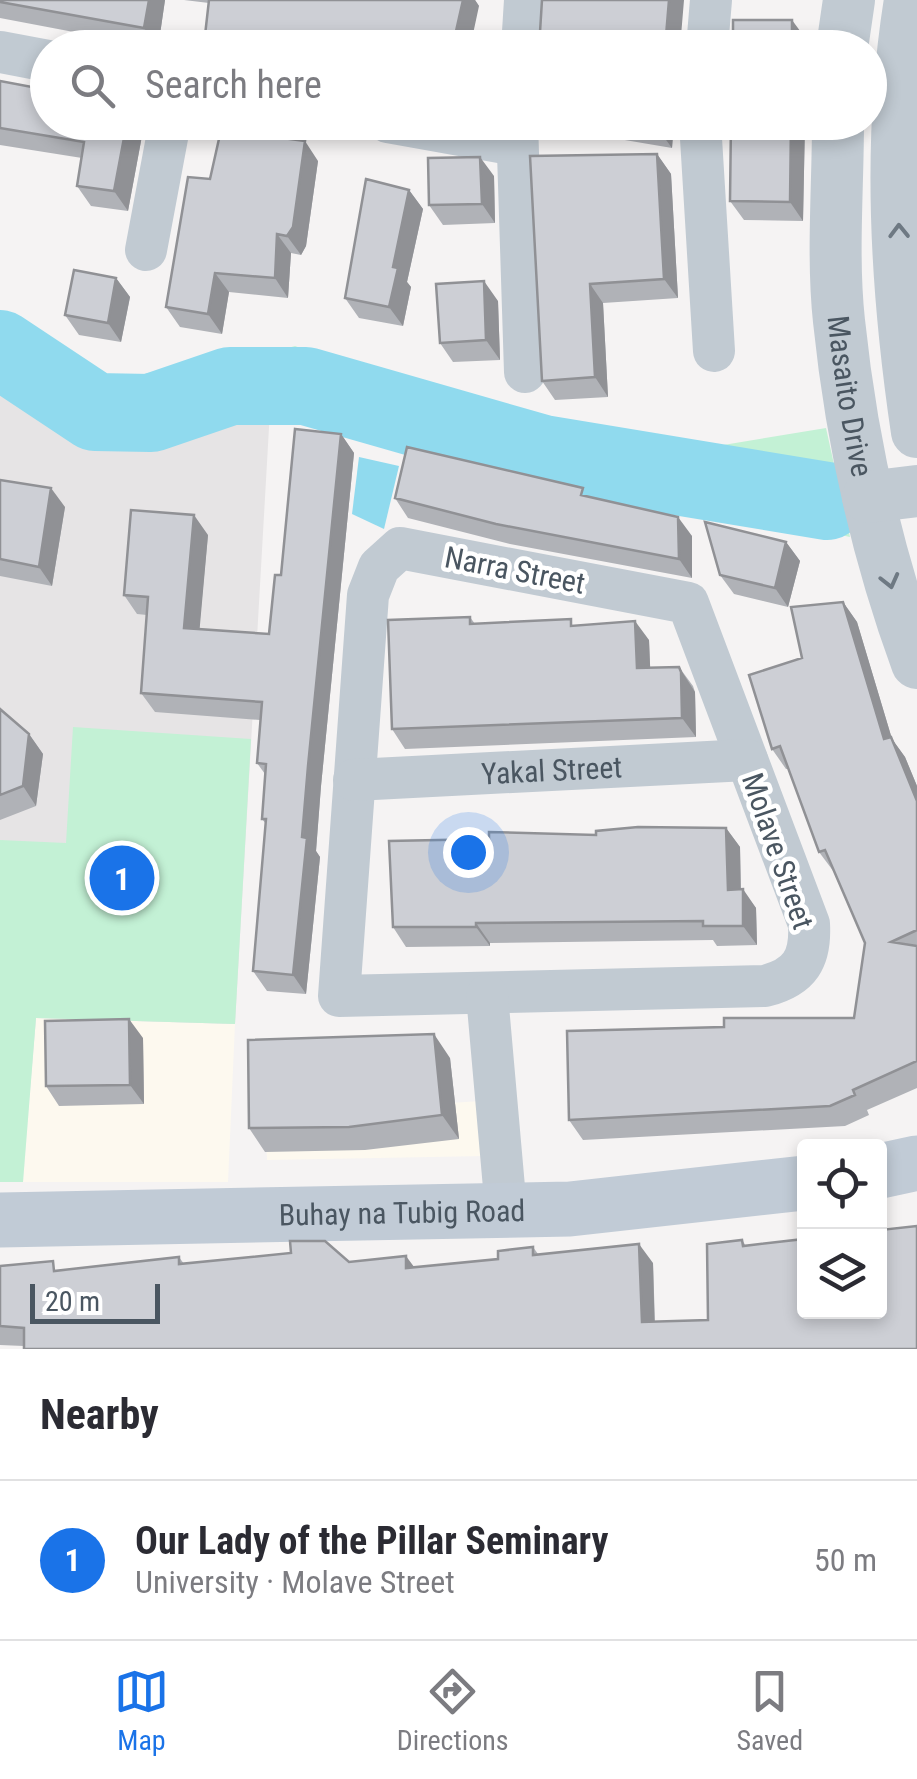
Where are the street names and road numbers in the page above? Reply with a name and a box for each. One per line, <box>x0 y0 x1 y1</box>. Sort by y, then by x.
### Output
street label: Masaito Drive <box>821 314 881 480</box>
street label: Narra Street <box>442 539 588 601</box>
street label: Yakal Street <box>480 749 623 791</box>
street label: Molave Street <box>735 768 821 934</box>
street label: Buhay na Tubig Road <box>278 1192 526 1232</box>

